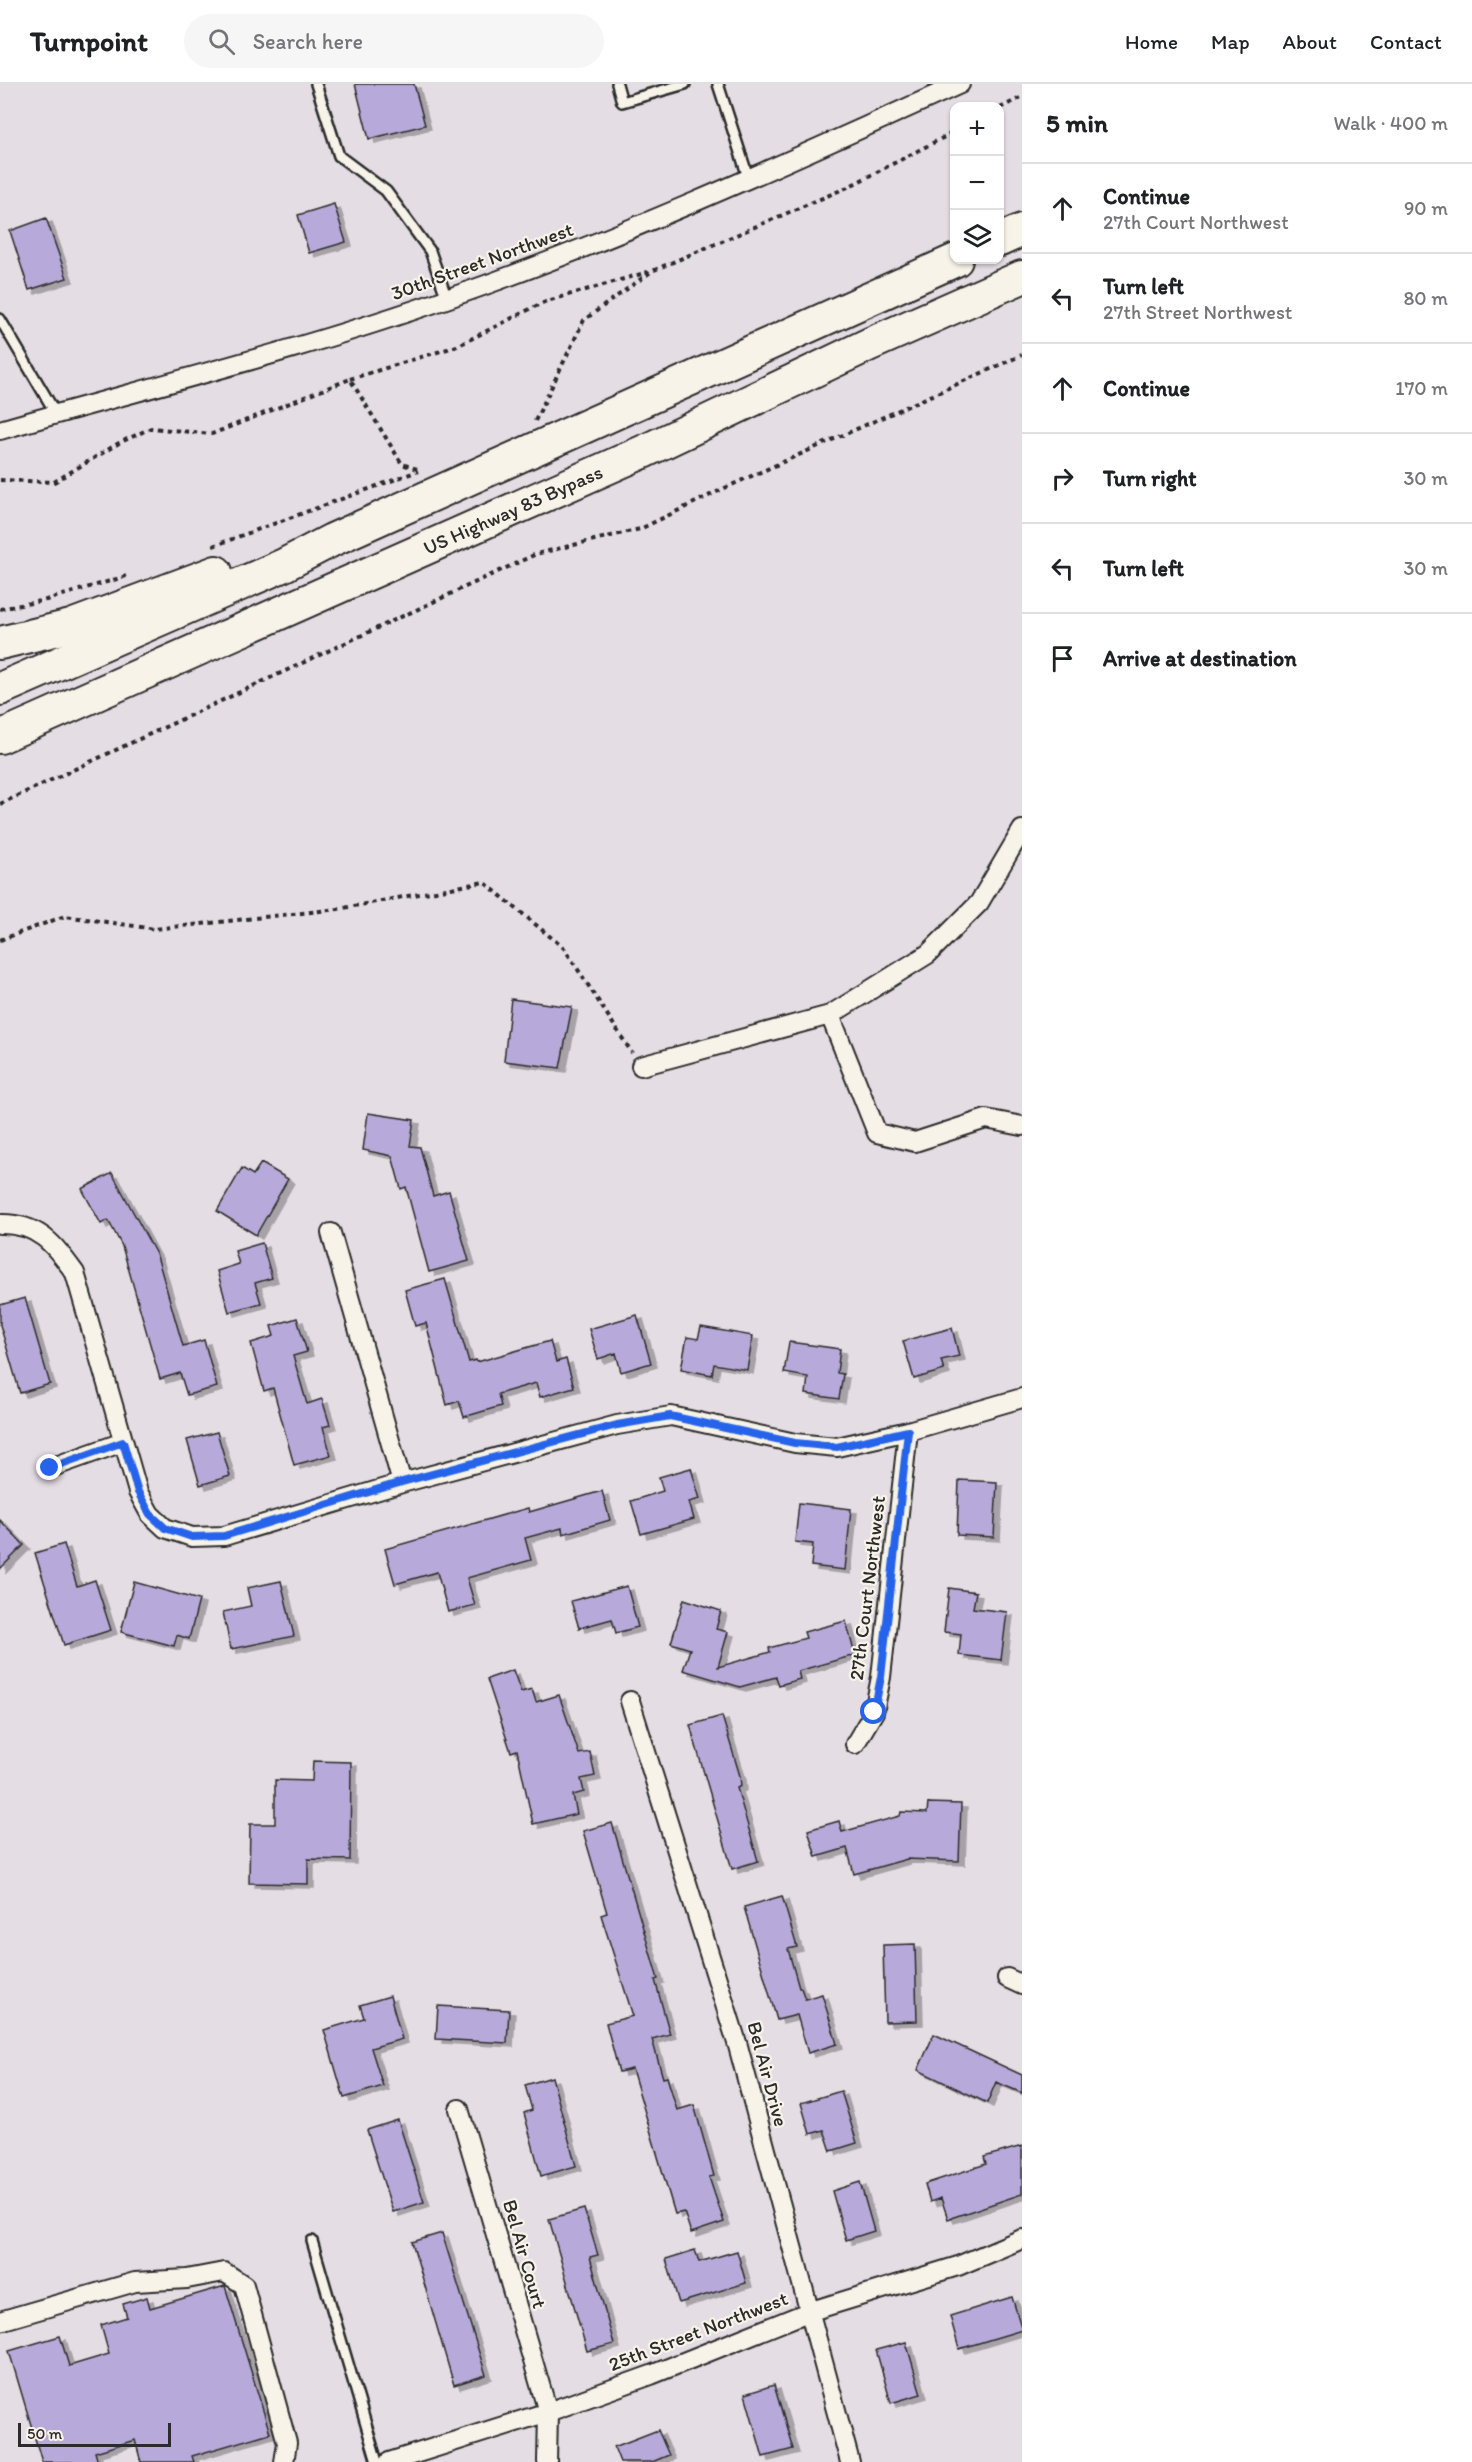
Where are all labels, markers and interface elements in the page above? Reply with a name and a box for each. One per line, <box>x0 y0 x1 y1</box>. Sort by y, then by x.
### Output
search box <box>184 14 604 68</box>
text: Turnpoint <box>30 24 148 58</box>
icon: search <box>205 25 238 58</box>
text: Search here <box>253 28 363 55</box>
text: Home <box>1125 29 1178 54</box>
text: Map <box>1211 29 1250 54</box>
text: About <box>1283 29 1337 54</box>
text: Contact <box>1370 29 1442 54</box>
map controls <box>950 102 1004 264</box>
button: + <box>950 102 1004 156</box>
text: 5 min <box>1046 107 1108 139</box>
text: Walk · 400 m <box>1334 111 1448 135</box>
button: − <box>950 156 1004 210</box>
text: Continue <box>1103 183 1190 210</box>
icon: ahead <box>1046 192 1079 225</box>
text: 90 m <box>1404 196 1448 220</box>
button: layers <box>950 210 1004 264</box>
text: 27th Court Northwest <box>1103 210 1289 234</box>
street label: 30th Street Northwest <box>388 217 577 305</box>
text: Turn left <box>1103 273 1184 300</box>
icon: left <box>1046 282 1079 315</box>
text: 80 m <box>1403 286 1448 310</box>
text: 27th Street Northwest <box>1103 300 1292 324</box>
icon: ahead <box>1046 372 1079 405</box>
text: Continue <box>1103 375 1190 402</box>
text: 170 m <box>1395 376 1448 400</box>
street label: US Highway 83 Bypass <box>420 459 606 560</box>
icon: right <box>1046 462 1079 495</box>
text: Turn right <box>1103 465 1197 492</box>
text: 30 m <box>1403 466 1448 490</box>
icon: left <box>1046 552 1079 585</box>
text: Turn left <box>1103 555 1184 582</box>
text: 30 m <box>1403 556 1448 580</box>
icon: arrive <box>1046 642 1079 675</box>
text: Arrive at destination <box>1103 645 1297 672</box>
route end <box>36 1454 62 1480</box>
street label: 27th Court Northwest <box>844 1494 890 1682</box>
route start <box>860 1698 886 1724</box>
street label: Bel Air Drive <box>742 2019 794 2129</box>
street label: Bel Air Court <box>498 2197 552 2311</box>
street label: 25th Street Northwest <box>605 2286 791 2376</box>
scale bar <box>18 2420 171 2448</box>
text: 50 m <box>27 2424 62 2443</box>

